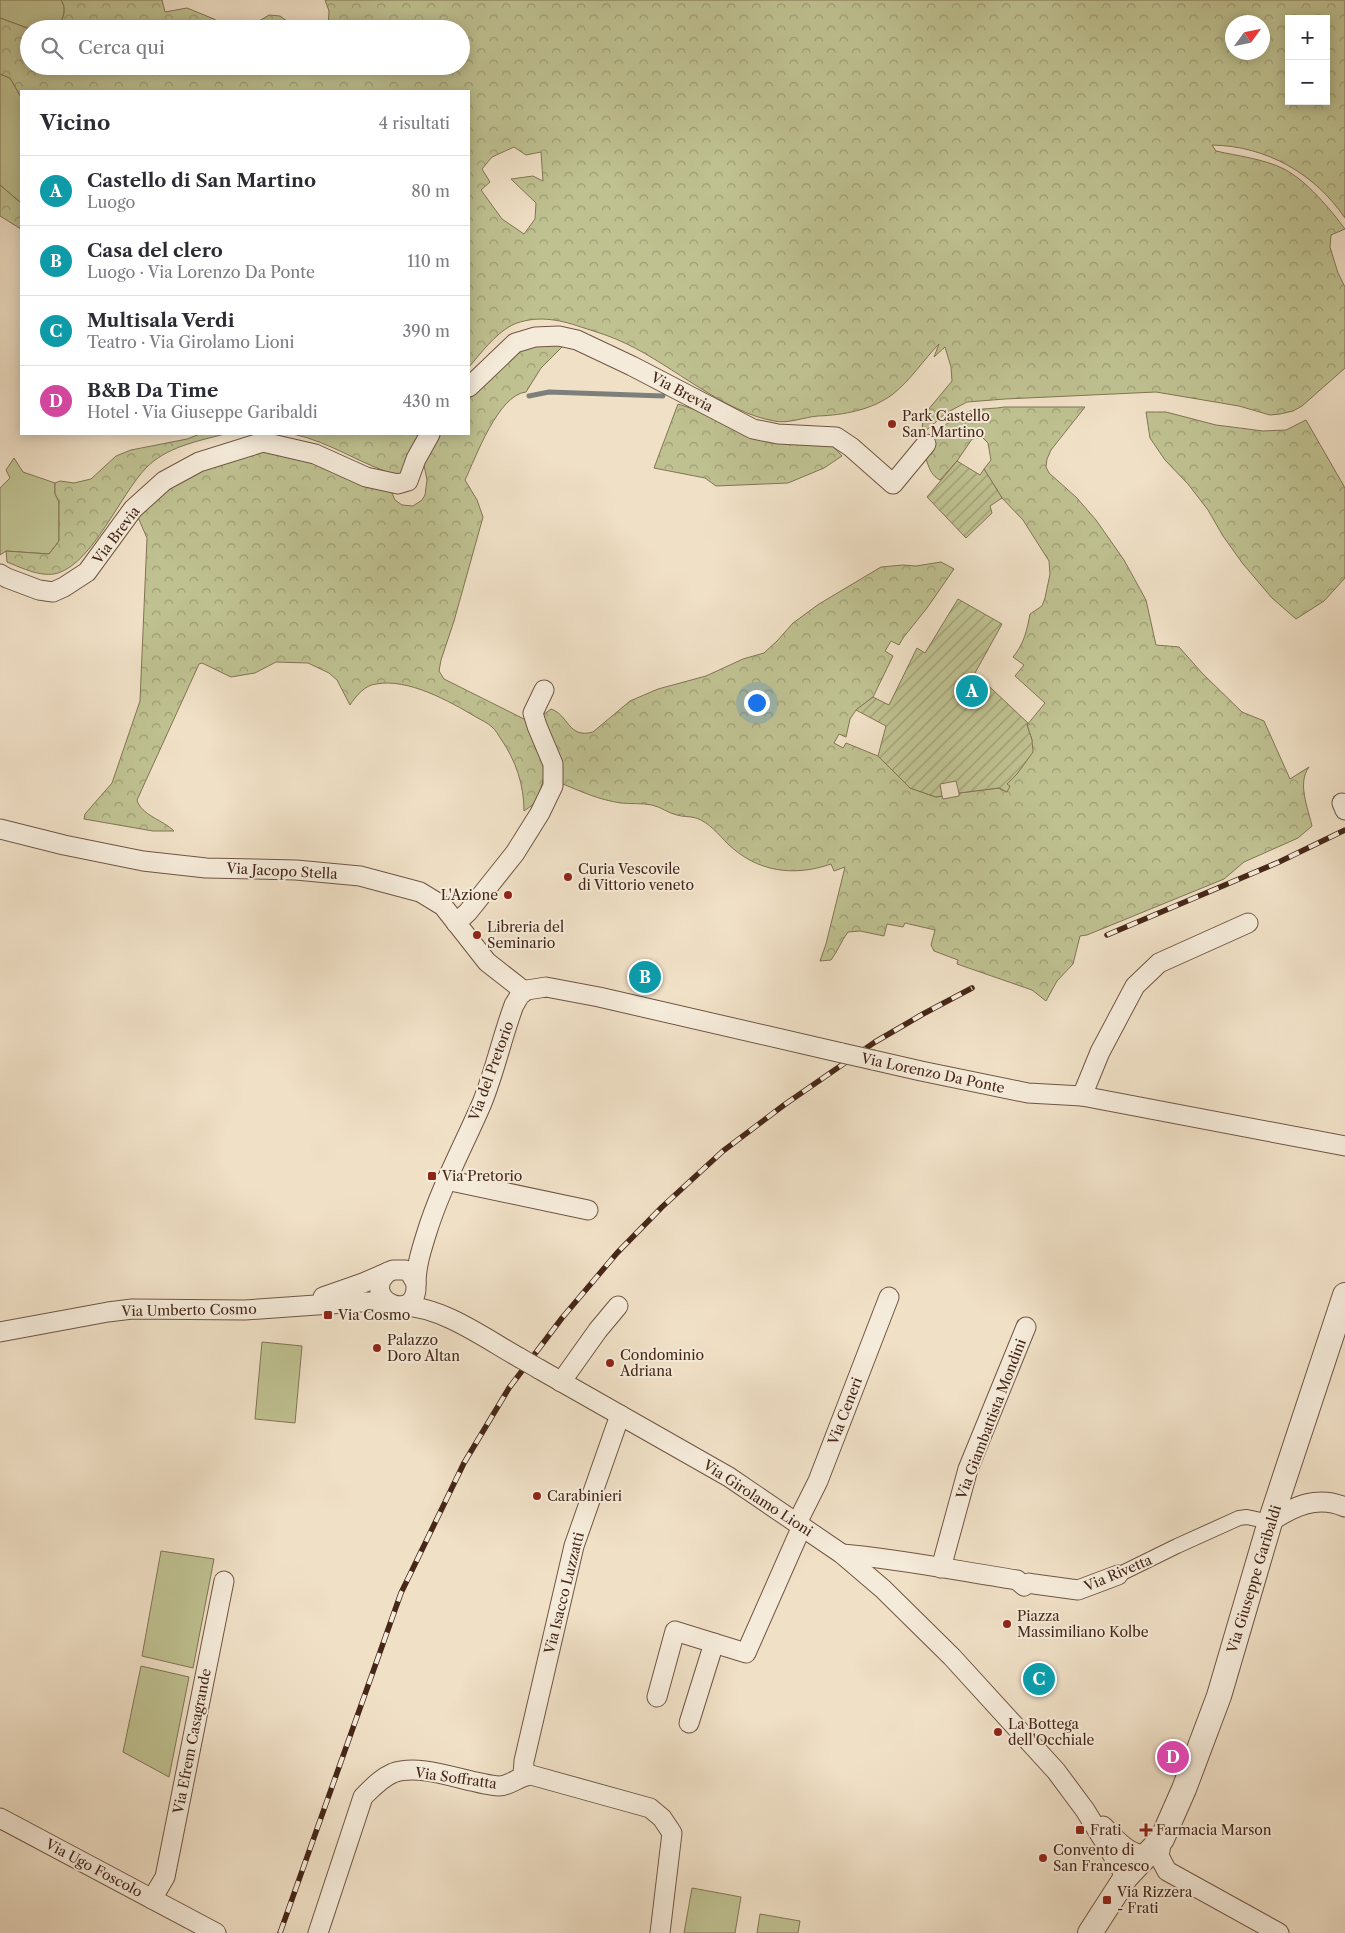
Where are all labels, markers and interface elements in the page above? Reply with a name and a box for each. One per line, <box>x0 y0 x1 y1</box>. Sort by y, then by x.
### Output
north arrow <box>1225 15 1270 60</box>
map controls <box>1285 15 1330 105</box>
button: + <box>1285 15 1330 60</box>
search box <box>20 20 470 75</box>
icon: search <box>38 34 66 62</box>
text: Cerca qui <box>78 36 165 59</box>
button: − <box>1285 60 1330 105</box>
text: Vicino <box>40 110 110 135</box>
text: 4 risultati <box>379 113 450 133</box>
text: Castello di San Martino <box>87 169 316 192</box>
text: A <box>50 181 62 201</box>
text: 80 m <box>411 181 450 201</box>
text: Luogo <box>87 192 135 212</box>
text: Casa del clero <box>87 239 223 262</box>
text: B <box>50 251 62 271</box>
text: 110 m <box>407 251 450 271</box>
text: Luogo · Via Lorenzo Da Ponte <box>87 262 315 282</box>
text: Multisala Verdi <box>87 309 235 332</box>
text: C <box>50 321 62 341</box>
text: 390 m <box>403 321 450 341</box>
text: Teatro · Via Girolamo Lioni <box>87 332 295 352</box>
street label: Via Brevia <box>647 368 717 416</box>
text: B&B Da Time <box>87 379 218 402</box>
text: D <box>49 391 63 411</box>
text: 430 m <box>403 391 450 411</box>
text: Hotel · Via Giuseppe Garibaldi <box>87 402 318 422</box>
place label: Park Castello San Martino <box>902 407 990 441</box>
marker: Park Castello San Martino <box>886 418 898 430</box>
street label: Via Brevia <box>88 502 144 568</box>
pin: A <box>956 672 988 710</box>
your location <box>744 690 770 716</box>
street label: Via Jacopo Stella <box>225 859 339 883</box>
place label: Curia Vescovile di Vittorio veneto <box>578 860 694 894</box>
marker: Curia Vescovile di Vittorio veneto <box>562 871 574 883</box>
place label: L'Azione <box>441 886 498 904</box>
marker: L'Azione <box>502 889 514 901</box>
place label: Libreria del Seminario <box>487 918 564 952</box>
marker: Libreria del Seminario <box>471 929 483 941</box>
pin: B <box>629 958 661 996</box>
street label: Via del Pretorio <box>464 1019 517 1124</box>
street label: Via Lorenzo Da Ponte <box>859 1049 1007 1097</box>
place label: Via Pretorio <box>441 1167 522 1185</box>
marker: Via Pretorio <box>426 1170 438 1182</box>
street label: Via Umberto Cosmo <box>120 1300 257 1320</box>
place label: Via Cosmo <box>337 1306 410 1324</box>
marker: Via Cosmo <box>322 1309 334 1321</box>
place label: Palazzo Doro Altan <box>387 1331 460 1365</box>
street label: Via Giambattista Mondini <box>952 1336 1030 1503</box>
marker: Palazzo Doro Altan <box>371 1342 383 1354</box>
place label: Condominio Adriana <box>619 1346 704 1380</box>
marker: Condominio Adriana <box>604 1357 616 1369</box>
street label: Via Ceneri <box>824 1375 866 1448</box>
street label: Via Girolamo Lioni <box>699 1455 816 1540</box>
place label: Carabinieri <box>547 1487 622 1505</box>
marker: Carabinieri <box>531 1490 543 1502</box>
street label: Via Giuseppe Garibaldi <box>1223 1503 1285 1656</box>
street label: Via Isacco Luzzatti <box>540 1530 588 1657</box>
street label: Via Rivetta <box>1080 1550 1155 1596</box>
place label: Piazza Massimiliano Kolbe <box>1017 1607 1149 1641</box>
marker: Piazza Massimiliano Kolbe <box>1001 1618 1013 1630</box>
pin: C <box>1023 1660 1055 1698</box>
street label: Via Efrem Casagrande <box>169 1667 215 1816</box>
place label: La Bottega dell'Occhiale <box>1008 1715 1095 1749</box>
marker: La Bottega dell'Occhiale <box>992 1726 1004 1738</box>
pin: D <box>1157 1738 1189 1776</box>
street label: Via Soffratta <box>413 1763 499 1793</box>
place label: Frati <box>1090 1821 1122 1839</box>
place label: Farmacia Marson <box>1156 1821 1272 1839</box>
marker: Frati <box>1074 1824 1086 1836</box>
marker: Farmacia Marson <box>1140 1824 1152 1836</box>
street label: Via Ugo Foscolo <box>42 1834 146 1901</box>
place label: Convento di San Francesco <box>1053 1841 1149 1875</box>
marker: Convento di San Francesco <box>1037 1852 1049 1864</box>
place label: Via Rizzera - Frati <box>1116 1883 1193 1917</box>
marker: Via Rizzera - Frati <box>1101 1894 1113 1906</box>

